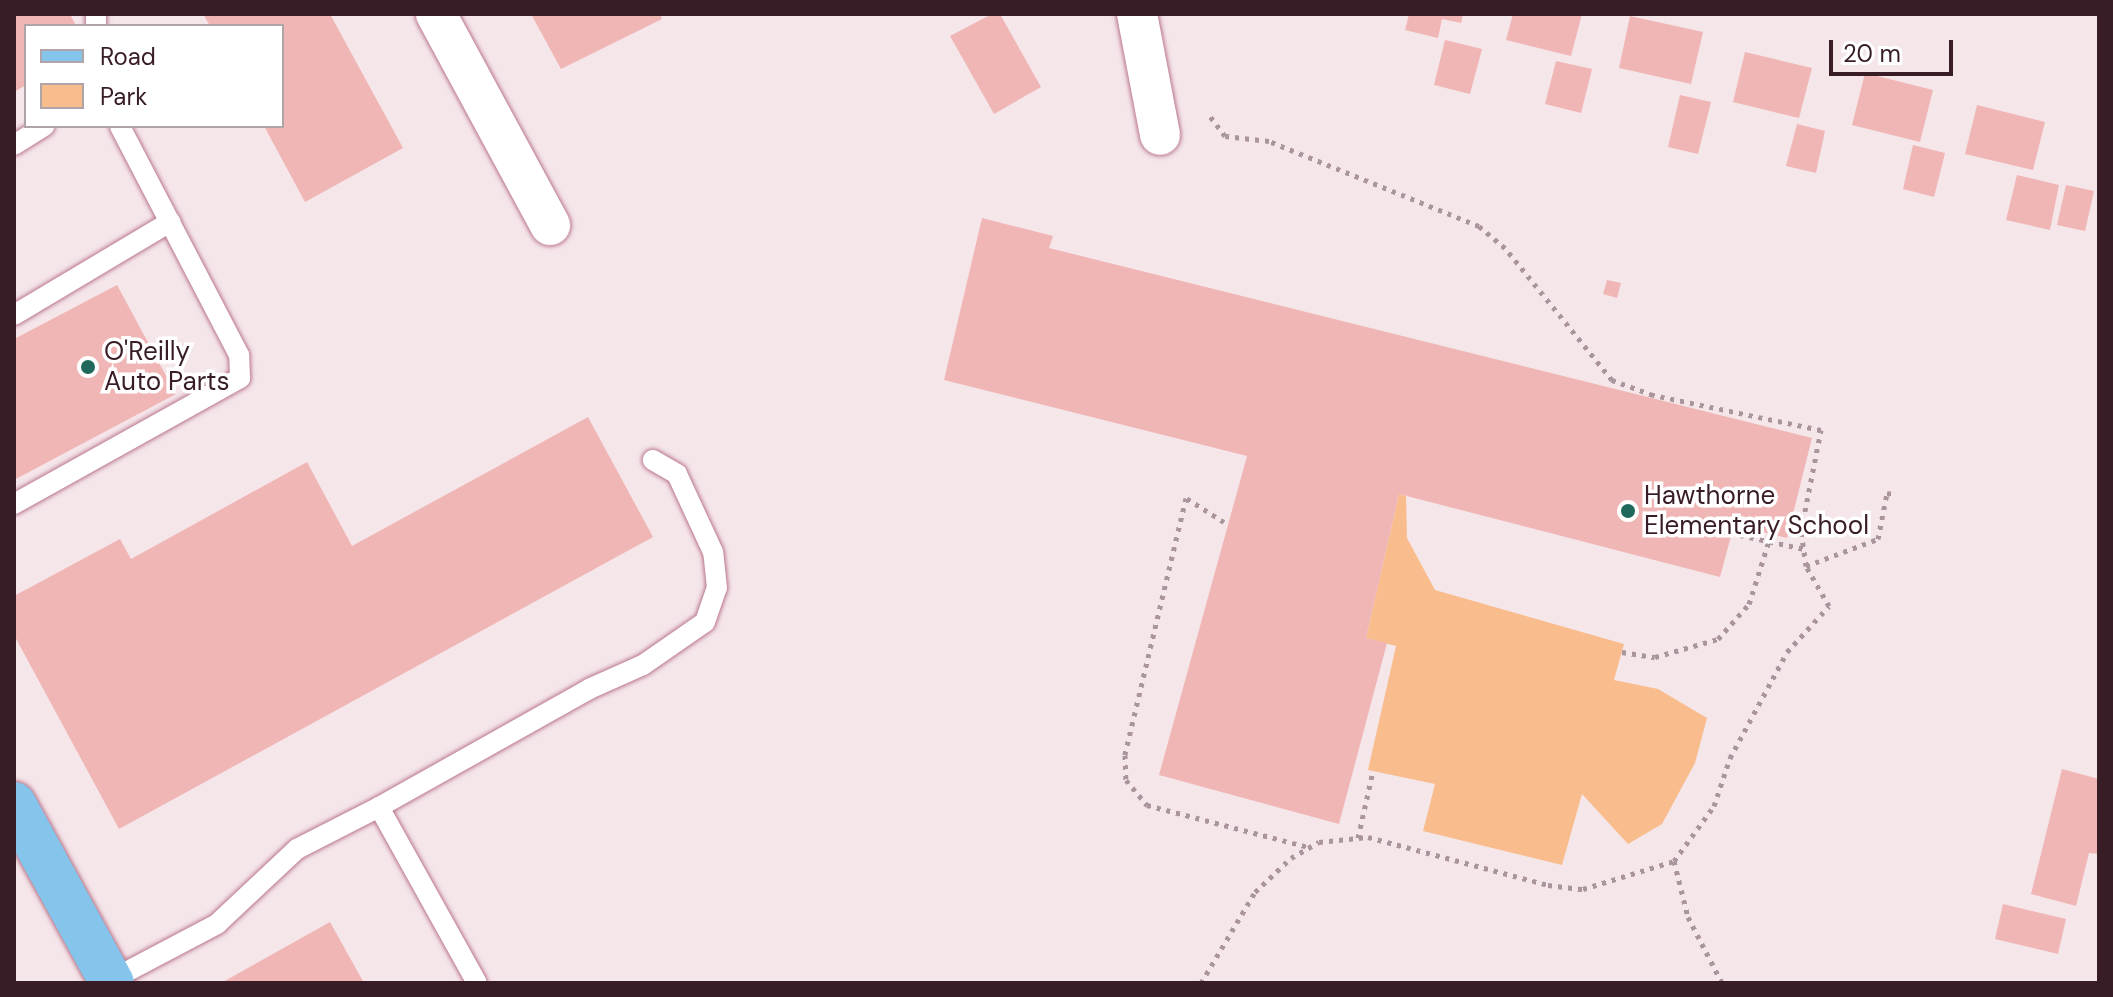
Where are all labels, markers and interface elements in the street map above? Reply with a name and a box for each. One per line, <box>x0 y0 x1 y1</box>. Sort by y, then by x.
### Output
legend <box>24 24 284 128</box>
scale bar <box>1833 24 1957 74</box>
text: 20 m <box>1843 38 1901 69</box>
text: Road <box>100 41 156 72</box>
text: Park <box>100 81 147 112</box>
place label: O'Reilly Auto Parts <box>104 336 230 398</box>
marker: O'Reilly Auto Parts <box>79 358 97 376</box>
place label: Hawthorne Elementary School <box>1644 480 1869 542</box>
marker: Hawthorne Elementary School <box>1619 502 1637 520</box>

